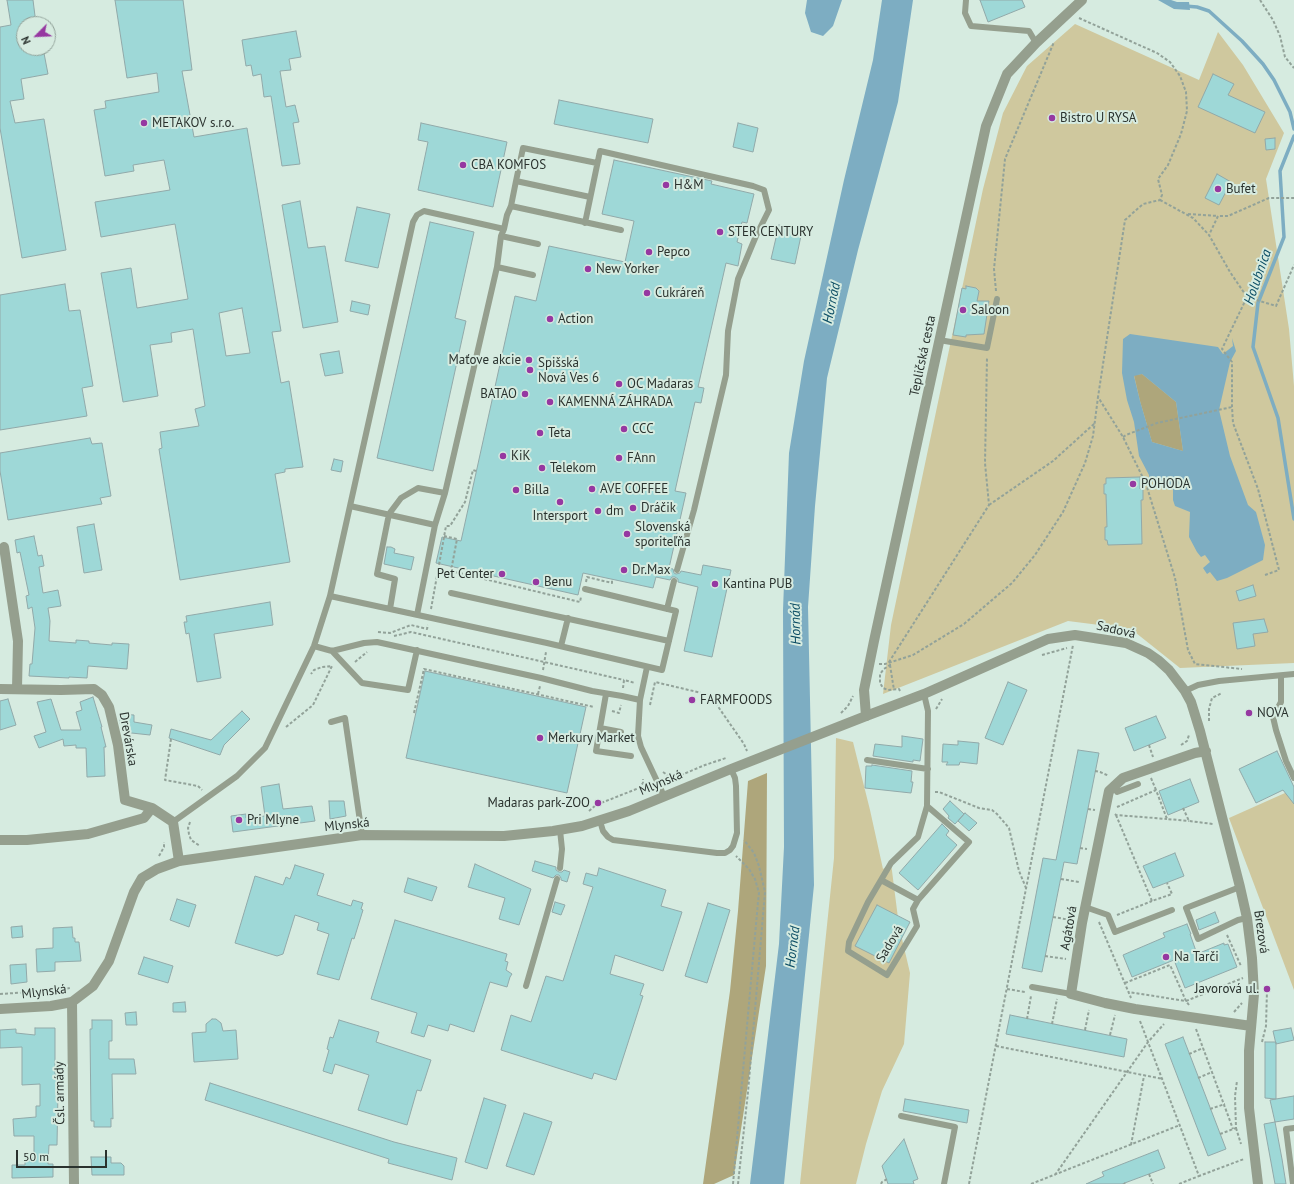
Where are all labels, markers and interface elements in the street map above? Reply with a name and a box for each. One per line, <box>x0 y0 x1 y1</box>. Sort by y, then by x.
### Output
north arrow <box>16 16 56 56</box>
text: N <box>18 34 34 47</box>
place label: Bistro U RYSA <box>1060 110 1136 126</box>
marker: Bistro U RYSA <box>1047 113 1057 123</box>
place label: METAKOV s.r.o. <box>152 115 234 131</box>
marker: METAKOV s.r.o. <box>139 118 149 128</box>
place label: CBA KOMFOS <box>471 157 546 173</box>
marker: CBA KOMFOS <box>458 160 468 170</box>
place label: H&M <box>674 177 704 193</box>
marker: H&M <box>661 180 671 190</box>
place label: Bufet <box>1226 181 1256 197</box>
marker: Bufet <box>1213 184 1223 194</box>
place label: STER CENTURY <box>728 224 813 240</box>
marker: STER CENTURY <box>715 227 725 237</box>
place label: Pepco <box>657 244 690 260</box>
marker: Pepco <box>644 247 654 257</box>
water label: Holubnica <box>1241 247 1275 307</box>
place label: New Yorker <box>596 261 659 277</box>
marker: New Yorker <box>583 264 593 274</box>
water label: Hornád <box>819 281 845 325</box>
place label: Cukráreň <box>655 285 704 301</box>
marker: Cukráreň <box>642 288 652 298</box>
place label: Saloon <box>971 302 1009 318</box>
marker: Saloon <box>958 305 968 315</box>
place label: Action <box>558 311 593 327</box>
marker: Action <box>545 314 555 324</box>
street label: Tepličská cesta <box>907 314 939 398</box>
place label: Maťove akcie <box>449 352 521 368</box>
marker: Maťove akcie <box>524 355 534 365</box>
place label: Spišská Nová Ves 6 <box>538 355 599 386</box>
marker: Spišská Nová Ves 6 <box>525 365 535 375</box>
place label: OC Madaras <box>627 376 693 392</box>
marker: OC Madaras <box>614 379 624 389</box>
place label: BATAO <box>480 386 517 402</box>
marker: BATAO <box>520 389 530 399</box>
place label: KAMENNÁ ZÁHRADA <box>558 394 673 410</box>
marker: KAMENNÁ ZÁHRADA <box>545 397 555 407</box>
place label: CCC <box>632 421 654 437</box>
marker: CCC <box>619 424 629 434</box>
place label: Teta <box>548 425 571 441</box>
marker: Teta <box>535 428 545 438</box>
place label: KiK <box>511 448 530 464</box>
place label: FAnn <box>627 450 656 466</box>
marker: KiK <box>498 451 508 461</box>
marker: FAnn <box>614 453 624 463</box>
place label: Telekom <box>550 460 596 476</box>
marker: Telekom <box>537 463 547 473</box>
place label: POHODA <box>1141 476 1190 492</box>
marker: POHODA <box>1128 479 1138 489</box>
place label: AVE COFFEE <box>600 481 668 497</box>
place label: Billa <box>524 482 549 498</box>
marker: AVE COFFEE <box>587 484 597 494</box>
marker: Billa <box>511 485 521 495</box>
marker: Intersport <box>555 497 565 507</box>
place label: Dráčik <box>641 500 676 516</box>
place label: dm <box>606 503 624 519</box>
marker: Dráčik <box>628 503 638 513</box>
marker: dm <box>593 506 603 516</box>
place label: Intersport <box>533 508 587 524</box>
place label: Slovenská sporiteľňa <box>635 519 691 550</box>
marker: Slovenská sporiteľňa <box>622 529 632 539</box>
place label: Dr.Max <box>632 562 670 578</box>
marker: Dr.Max <box>619 565 629 575</box>
place label: Pet Center <box>437 566 494 582</box>
marker: Pet Center <box>497 569 507 579</box>
place label: Benu <box>544 574 572 590</box>
place label: Kantina PUB <box>723 576 792 592</box>
marker: Benu <box>531 577 541 587</box>
marker: Kantina PUB <box>710 579 720 589</box>
water label: Hornád <box>787 603 805 645</box>
street label: Sadová <box>1095 618 1137 642</box>
place label: FARMFOODS <box>700 692 772 708</box>
marker: FARMFOODS <box>687 695 697 705</box>
place label: NOVA <box>1257 705 1289 721</box>
marker: NOVA <box>1244 708 1254 718</box>
street label: Drevárska <box>116 711 140 767</box>
place label: Merkury Market <box>548 730 635 746</box>
marker: Merkury Market <box>535 733 545 743</box>
street label: Mlynská <box>637 767 685 799</box>
place label: Madaras park-ZOO <box>487 795 590 811</box>
marker: Madaras park-ZOO <box>593 798 603 808</box>
place label: Pri Mlyne <box>247 812 299 828</box>
marker: Pri Mlyne <box>234 815 244 825</box>
street label: Mlynská <box>324 815 370 835</box>
street label: Agátová <box>1057 905 1081 951</box>
street label: Brezová <box>1250 909 1272 955</box>
street label: Sadová <box>873 923 907 965</box>
water label: Hornád <box>782 925 804 969</box>
place label: Na Tarči <box>1174 949 1219 965</box>
marker: Na Tarči <box>1161 952 1171 962</box>
street label: Mlynská <box>21 981 67 1003</box>
place label: Javorová ul. <box>1195 981 1259 997</box>
marker: Javorová ul. <box>1262 984 1272 994</box>
street label: Čsl. armády <box>52 1061 68 1125</box>
scale bar <box>18 1142 109 1168</box>
text: 50 m <box>23 1149 49 1164</box>

